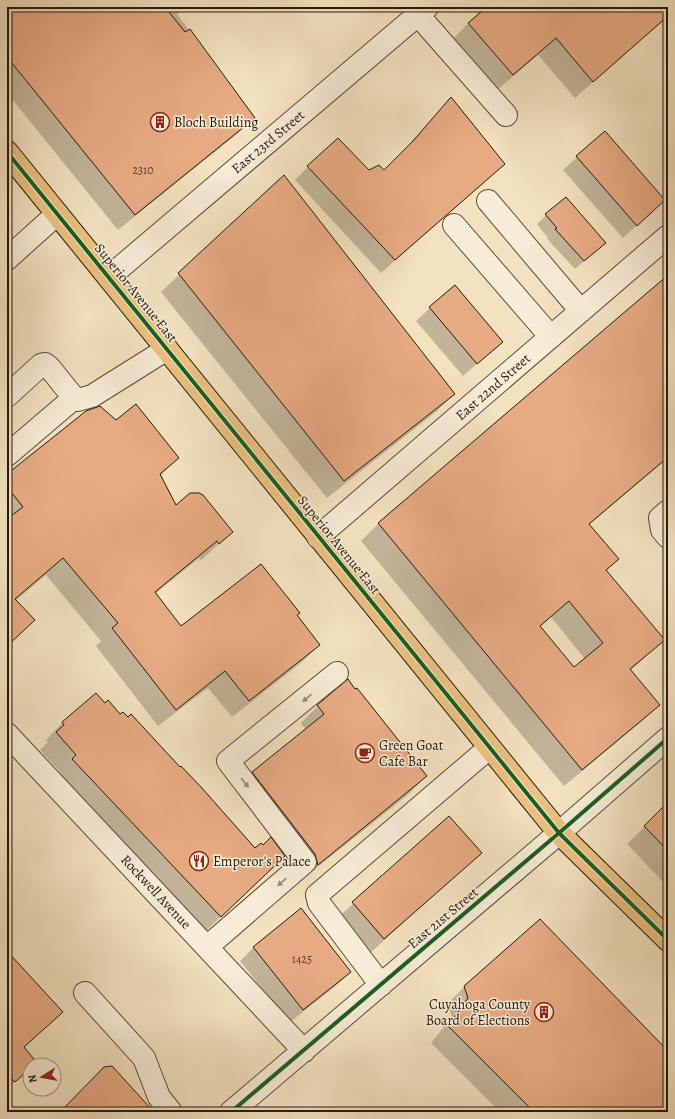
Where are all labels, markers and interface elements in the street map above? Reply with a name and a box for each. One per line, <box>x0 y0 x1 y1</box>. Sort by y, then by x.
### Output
street label: East 23rd Street <box>227 106 309 178</box>
building icon: Bloch Building <box>149 111 171 133</box>
place label: Bloch Building <box>174 113 258 132</box>
house number: 2310 <box>132 162 154 178</box>
street label: Superior Avenue East <box>90 239 182 347</box>
street label: East 22nd Street <box>452 349 535 425</box>
street label: Superior Avenue East <box>293 491 385 599</box>
one-way arrow <box>302 693 312 702</box>
place label: Green Goat Cafe Bar <box>379 736 444 771</box>
cafe icon: Green Goat Cafe Bar <box>354 742 376 764</box>
one-way arrow <box>241 778 250 789</box>
restaurant icon: Emperor's Palace <box>188 850 210 872</box>
street label: Rockwell Avenue <box>117 851 195 933</box>
place label: Emperor's Palace <box>213 852 310 871</box>
one-way arrow <box>276 878 287 887</box>
street label: East 21st Street <box>404 883 482 953</box>
house number: 1425 <box>292 951 312 967</box>
place label: Cuyahoga County Board of Elections <box>426 995 531 1030</box>
building icon: Cuyahoga County Board of Elections <box>533 1001 555 1023</box>
north arrow <box>22 1057 62 1097</box>
text: N <box>25 1073 41 1084</box>

